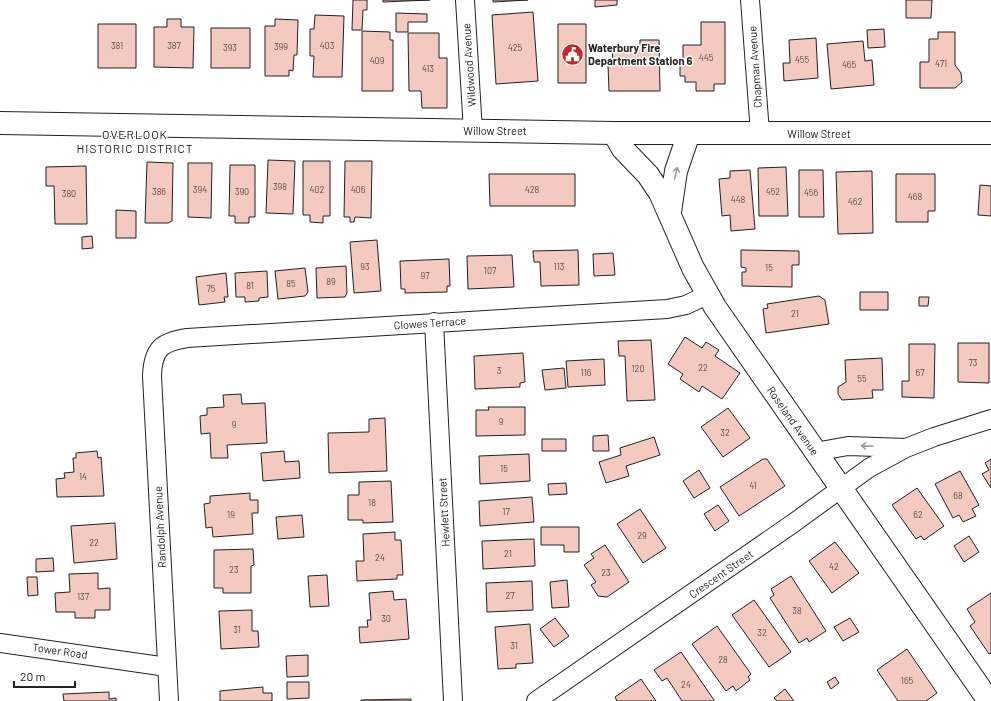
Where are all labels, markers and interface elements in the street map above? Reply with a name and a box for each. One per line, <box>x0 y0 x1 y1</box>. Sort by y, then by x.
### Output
street label: Wildwood Avenue <box>459 23 478 107</box>
street label: Chapman Avenue <box>745 25 764 108</box>
house number: 381 <box>111 40 123 51</box>
house number: 387 <box>167 40 182 51</box>
house number: 403 <box>320 40 335 51</box>
house number: 399 <box>274 41 288 52</box>
public building icon: Waterbury Fire Department Station 6 <box>559 41 585 67</box>
place label: Waterbury Fire Department Station 6 <box>588 41 693 67</box>
house number: 393 <box>223 42 237 53</box>
house number: 425 <box>508 42 523 53</box>
house number: 445 <box>699 52 714 63</box>
house number: 455 <box>795 54 809 65</box>
house number: 409 <box>370 55 385 66</box>
house number: 471 <box>935 58 947 69</box>
house number: 465 <box>842 59 856 70</box>
house number: 413 <box>422 63 434 74</box>
street label: Willow Street <box>463 124 527 137</box>
district label: OVERLOOK HISTORIC DISTRICT <box>76 127 194 155</box>
street label: Willow Street <box>787 127 851 140</box>
one-way arrow <box>672 167 680 180</box>
house number: 398 <box>273 181 287 192</box>
house number: 394 <box>193 184 207 195</box>
house number: 402 <box>310 184 325 195</box>
house number: 406 <box>351 184 366 195</box>
house number: 428 <box>525 184 540 195</box>
house number: 386 <box>152 186 166 197</box>
house number: 390 <box>235 186 249 197</box>
house number: 452 <box>766 186 780 197</box>
house number: 456 <box>804 187 818 198</box>
house number: 380 <box>62 188 76 199</box>
house number: 468 <box>908 191 922 202</box>
house number: 448 <box>731 194 746 205</box>
house number: 462 <box>848 196 862 207</box>
house number: 93 <box>360 261 370 272</box>
house number: 113 <box>554 261 565 272</box>
house number: 15 <box>765 262 773 273</box>
house number: 107 <box>484 265 497 276</box>
house number: 97 <box>421 270 430 281</box>
house number: 89 <box>326 276 336 287</box>
house number: 85 <box>286 278 296 289</box>
house number: 81 <box>246 280 254 291</box>
house number: 75 <box>207 283 216 294</box>
house number: 21 <box>791 308 799 319</box>
street label: Clowes Terrace <box>393 313 467 332</box>
house number: 73 <box>969 357 978 368</box>
house number: 22 <box>698 362 708 373</box>
house number: 120 <box>631 363 645 374</box>
house number: 3 <box>497 365 502 376</box>
house number: 116 <box>581 367 592 378</box>
house number: 67 <box>916 367 925 378</box>
house number: 55 <box>857 373 867 384</box>
street label: Roseland Avenue <box>765 384 822 458</box>
house number: 9 <box>499 416 504 427</box>
house number: 9 <box>232 419 237 430</box>
house number: 32 <box>720 427 730 438</box>
one-way arrow <box>861 443 874 450</box>
house number: 15 <box>500 463 508 474</box>
house number: 14 <box>79 471 87 482</box>
street label: Hewlett Street <box>435 477 452 547</box>
house number: 41 <box>749 480 757 491</box>
street label: Randolph Avenue <box>151 486 168 568</box>
house number: 68 <box>953 490 963 501</box>
house number: 18 <box>368 497 376 508</box>
house number: 17 <box>502 506 510 517</box>
house number: 19 <box>227 509 235 520</box>
house number: 62 <box>913 509 923 520</box>
house number: 29 <box>637 530 647 541</box>
house number: 22 <box>89 537 99 548</box>
street label: Crescent Street <box>686 547 755 601</box>
house number: 21 <box>504 548 512 559</box>
house number: 24 <box>375 552 385 563</box>
house number: 42 <box>829 561 839 572</box>
house number: 23 <box>229 564 239 575</box>
house number: 23 <box>601 567 611 578</box>
house number: 27 <box>505 590 515 601</box>
house number: 137 <box>77 591 90 602</box>
house number: 38 <box>792 605 802 616</box>
house number: 30 <box>381 613 391 624</box>
house number: 31 <box>233 624 241 635</box>
house number: 32 <box>757 627 767 638</box>
street label: Tower Road <box>32 640 88 661</box>
house number: 31 <box>510 640 518 651</box>
house number: 28 <box>718 654 728 665</box>
scale bar <box>14 663 75 689</box>
text: 20 m <box>20 669 46 683</box>
house number: 165 <box>901 675 914 686</box>
house number: 24 <box>681 679 691 690</box>

